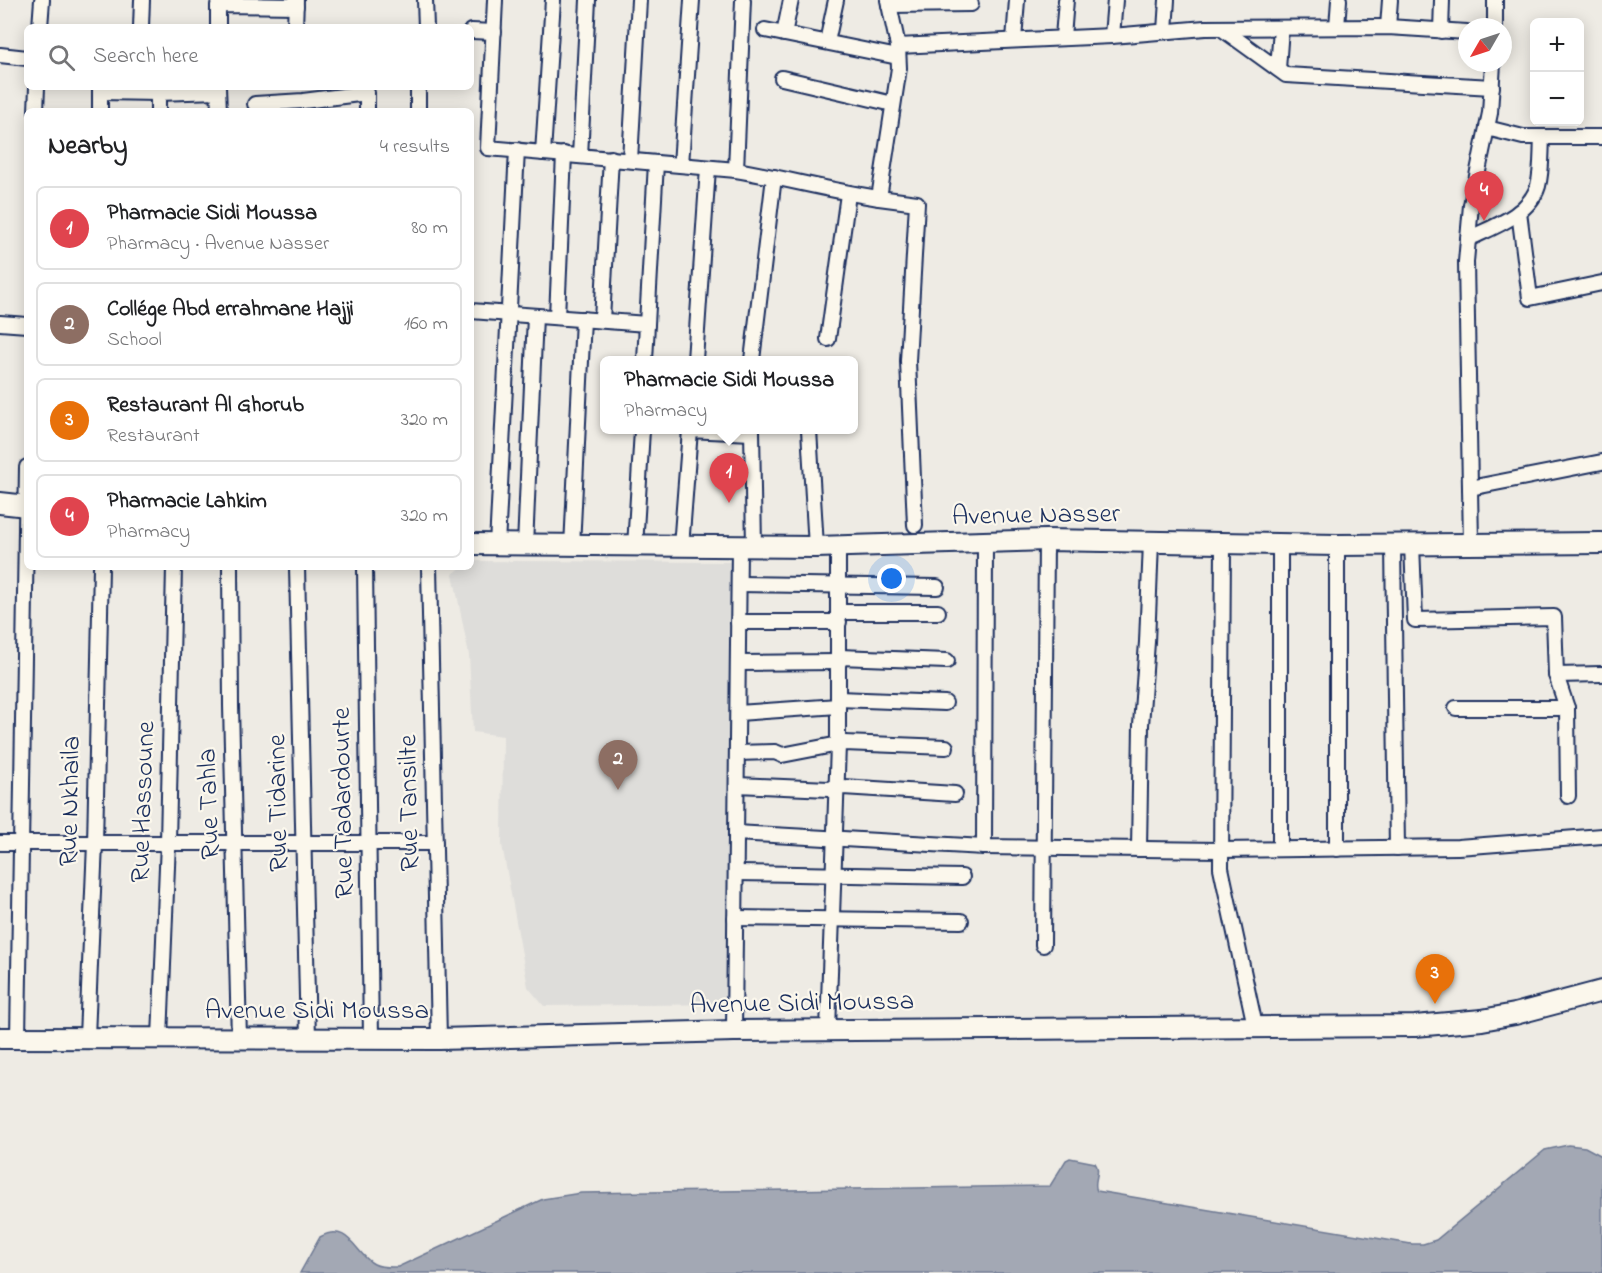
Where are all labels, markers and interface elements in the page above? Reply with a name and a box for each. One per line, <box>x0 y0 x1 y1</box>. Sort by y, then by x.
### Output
north arrow <box>1458 18 1512 72</box>
map controls <box>1530 18 1584 126</box>
button: + <box>1530 18 1584 72</box>
search box <box>24 24 474 90</box>
icon: search <box>45 41 78 74</box>
text: Search here <box>93 41 198 73</box>
button: − <box>1530 72 1584 126</box>
text: Nearby <box>48 128 127 166</box>
text: 4 results <box>380 133 450 162</box>
pin: 4 <box>1464 172 1504 221</box>
text: Pharmacie Sidi Moussa <box>107 198 317 230</box>
text: 1 <box>66 214 73 243</box>
text: 80 m <box>411 214 448 243</box>
text: Pharmacy · Avenue Nasser <box>107 230 329 259</box>
text: Collége Abd errahmane Hajji <box>107 294 354 326</box>
text: 2 <box>65 310 74 339</box>
text: 160 m <box>404 310 448 339</box>
text: School <box>107 326 162 355</box>
popup <box>600 356 858 434</box>
text: Pharmacie Sidi Moussa <box>624 365 834 397</box>
text: Restaurant Al Ghorub <box>107 390 304 422</box>
text: Pharmacy <box>624 397 707 426</box>
text: 3 <box>65 406 74 435</box>
text: 320 m <box>401 406 448 435</box>
text: Restaurant <box>107 422 200 451</box>
pin: 1 <box>710 454 748 503</box>
text: Pharmacie Lahkim <box>107 486 267 518</box>
street label: Avenue Nasser <box>952 495 1121 537</box>
text: 4 <box>65 502 74 531</box>
text: 320 m <box>401 502 448 531</box>
text: Pharmacy <box>107 518 190 547</box>
your location <box>877 564 906 593</box>
street label: Rue Tadardourte <box>323 706 365 899</box>
street label: Rue Hassoune <box>122 720 166 883</box>
street label: Rue Tidarine <box>258 733 300 872</box>
street label: Rue Tansilte <box>389 733 431 872</box>
street label: Rue Nkhaila <box>50 735 92 867</box>
pin: 2 <box>598 740 638 790</box>
street label: Rue Tahla <box>189 748 231 860</box>
pin: 3 <box>1416 954 1454 1004</box>
street label: Avenue Sidi Moussa <box>690 983 914 1025</box>
street label: Avenue Sidi Moussa <box>205 992 429 1031</box>

